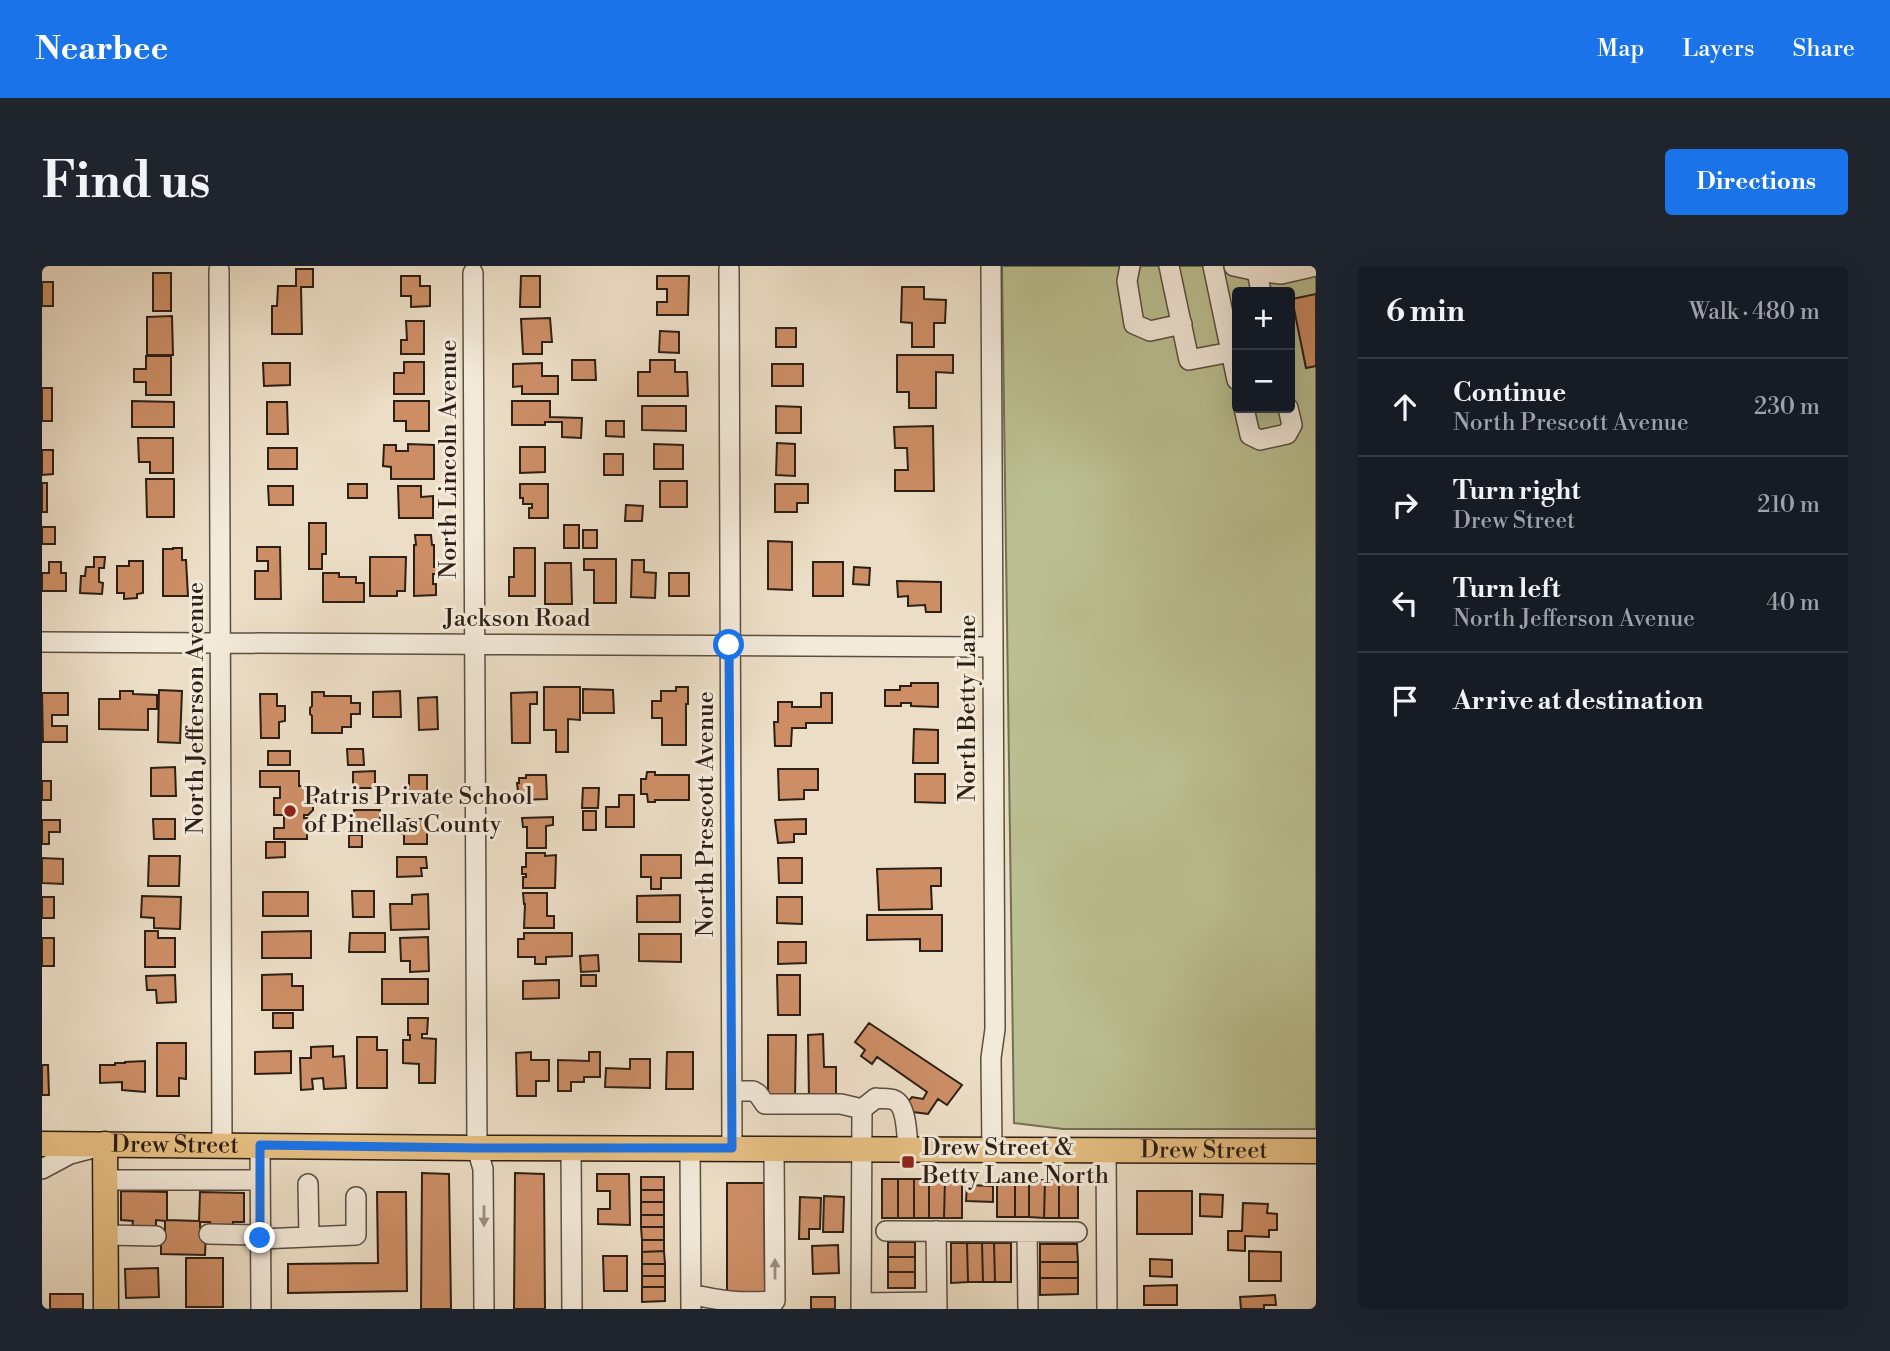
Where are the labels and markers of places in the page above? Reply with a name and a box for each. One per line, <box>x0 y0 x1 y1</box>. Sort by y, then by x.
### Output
place label: Patris Private School of Pinellas County <box>304 782 533 840</box>
marker: Patris Private School of Pinellas County <box>282 803 298 819</box>
place label: Drew Street & Betty Lane North <box>921 1133 1109 1191</box>
marker: Drew Street & Betty Lane North <box>900 1154 916 1170</box>

